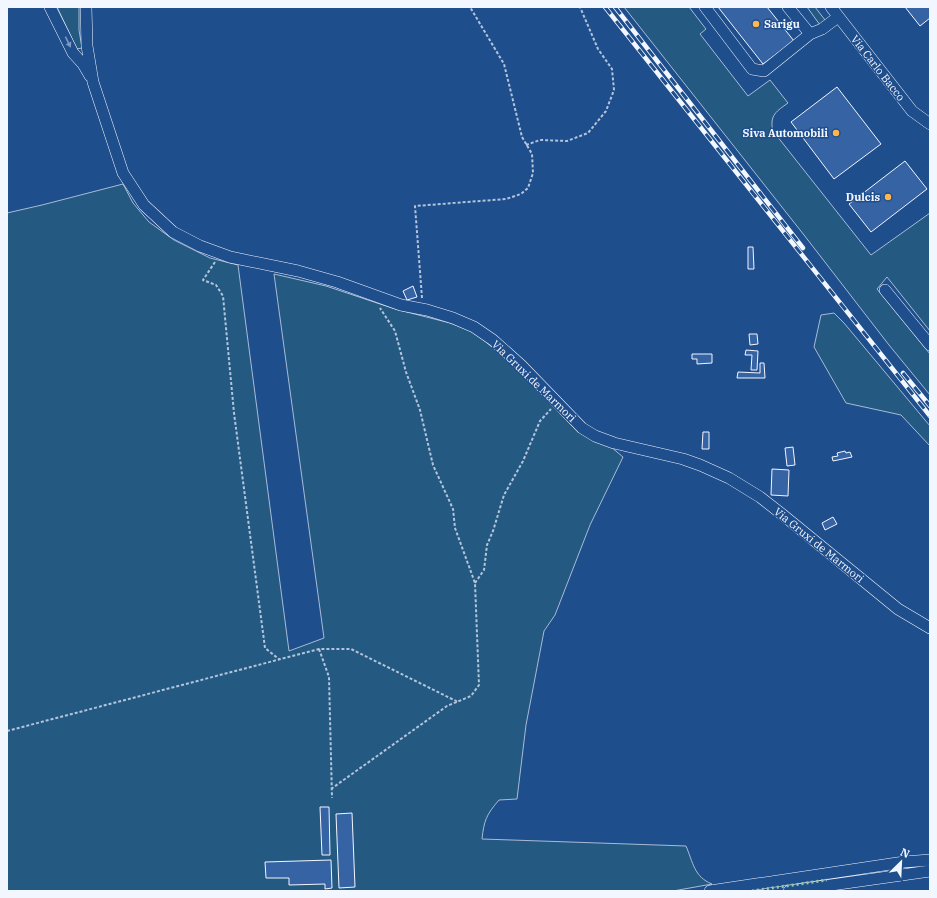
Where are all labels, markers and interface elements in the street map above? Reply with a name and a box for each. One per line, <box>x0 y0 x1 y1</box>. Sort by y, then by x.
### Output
place label: Sarigu <box>764 17 800 31</box>
marker: Sarigu <box>751 19 761 29</box>
street label: Via Carlo Bacco <box>848 32 908 104</box>
one-way arrow <box>65 36 71 48</box>
place label: Siva Automobili <box>743 126 828 140</box>
marker: Siva Automobili <box>831 128 841 138</box>
place label: Dulcis <box>846 190 880 204</box>
marker: Dulcis <box>883 192 893 202</box>
street label: Via Gruxi de Marmori <box>489 337 579 425</box>
street label: Via Gruxi de Marmori <box>771 504 867 586</box>
north arrow <box>881 842 921 882</box>
text: N <box>898 845 912 861</box>

